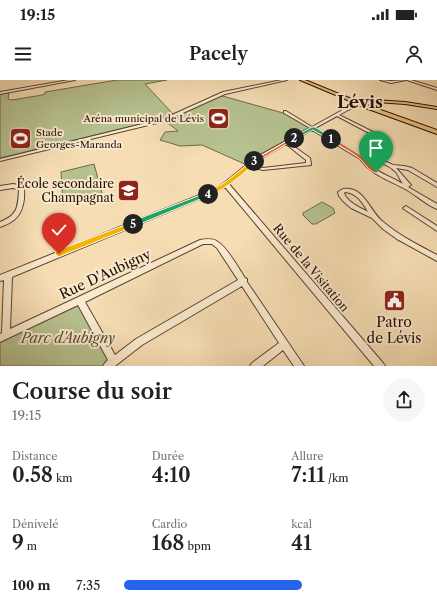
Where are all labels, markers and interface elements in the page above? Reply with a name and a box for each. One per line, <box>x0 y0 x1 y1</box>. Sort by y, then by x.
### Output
text: 19:15 <box>20 5 55 24</box>
icon: menu <box>12 43 34 65</box>
text: Pacely <box>189 43 248 65</box>
icon: person <box>403 43 425 65</box>
district label: Lévis <box>337 92 383 112</box>
sports icon: Aréna municipal de Lévis <box>206 105 232 131</box>
place label: Aréna municipal de Lévis <box>83 112 204 125</box>
sports icon: Stade Georges-Maranda <box>8 125 34 151</box>
place label: Stade Georges-Maranda <box>36 126 123 151</box>
pin: 2 <box>284 128 304 148</box>
pin: 1 <box>321 129 341 149</box>
text: 2 <box>291 131 297 145</box>
pin <box>359 131 393 172</box>
text: 1 <box>329 132 333 146</box>
icon: arrive <box>365 137 387 159</box>
pin: 3 <box>244 151 264 171</box>
text: 3 <box>251 154 257 168</box>
place label: École secondaire Champagnat <box>17 175 115 205</box>
school or university icon: École secondaire Champagnat <box>116 178 142 204</box>
pin: 4 <box>198 184 218 204</box>
text: 4 <box>205 187 211 201</box>
pin <box>42 213 76 254</box>
pin: 5 <box>123 214 143 234</box>
text: 5 <box>130 217 136 231</box>
icon: check <box>48 219 70 241</box>
street label: Rue de la Visitation <box>270 221 353 315</box>
street label: Rue D'Aubigny <box>56 245 154 303</box>
public building icon: Patro de Lévis <box>381 287 407 313</box>
place label: Patro de Lévis <box>367 313 421 347</box>
park label: Parc d'Aubigny <box>20 329 115 347</box>
text: Course du soir <box>12 378 172 405</box>
button: share <box>383 379 425 421</box>
text: 19:15 <box>12 407 41 423</box>
text: Distance <box>12 449 58 463</box>
text: Durée <box>152 449 184 463</box>
text: Allure <box>291 449 323 463</box>
text: 0.58 <box>12 463 53 487</box>
text: 4:10 <box>152 463 191 487</box>
text: 7:11 <box>291 463 325 487</box>
text: km <box>53 471 73 485</box>
text: /km <box>325 471 349 485</box>
text: Dénivelé <box>12 517 58 531</box>
text: Cardio <box>152 517 187 531</box>
text: kcal <box>291 517 312 531</box>
text: 9 <box>12 531 24 555</box>
text: 168 <box>152 531 185 555</box>
text: 41 <box>291 531 312 555</box>
text: m <box>24 539 37 553</box>
text: bpm <box>185 539 211 553</box>
text: 100 m <box>12 577 51 593</box>
text: 7:35 <box>76 577 100 593</box>

